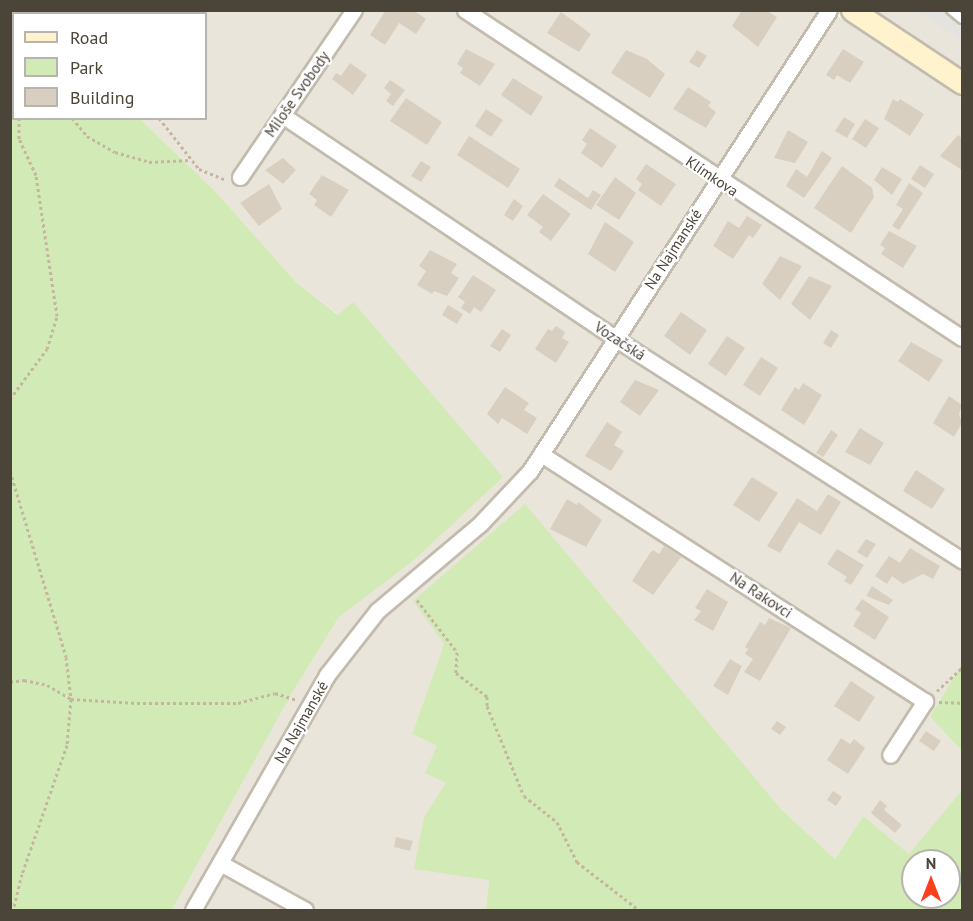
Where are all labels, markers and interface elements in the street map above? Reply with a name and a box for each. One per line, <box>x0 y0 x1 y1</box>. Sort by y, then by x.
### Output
legend <box>12 12 207 120</box>
text: Road <box>70 26 108 49</box>
street label: Miloše Svobody <box>261 48 333 140</box>
text: Park <box>70 56 103 79</box>
text: Building <box>70 86 134 109</box>
street label: Klímkova <box>682 152 742 200</box>
street label: Na Najmanské <box>640 206 706 292</box>
street label: Vozačská <box>591 318 649 364</box>
street label: Na Rakovci <box>727 568 795 622</box>
street label: Na Najmanské <box>270 678 332 766</box>
north arrow <box>901 849 961 909</box>
text: N <box>926 853 936 873</box>

